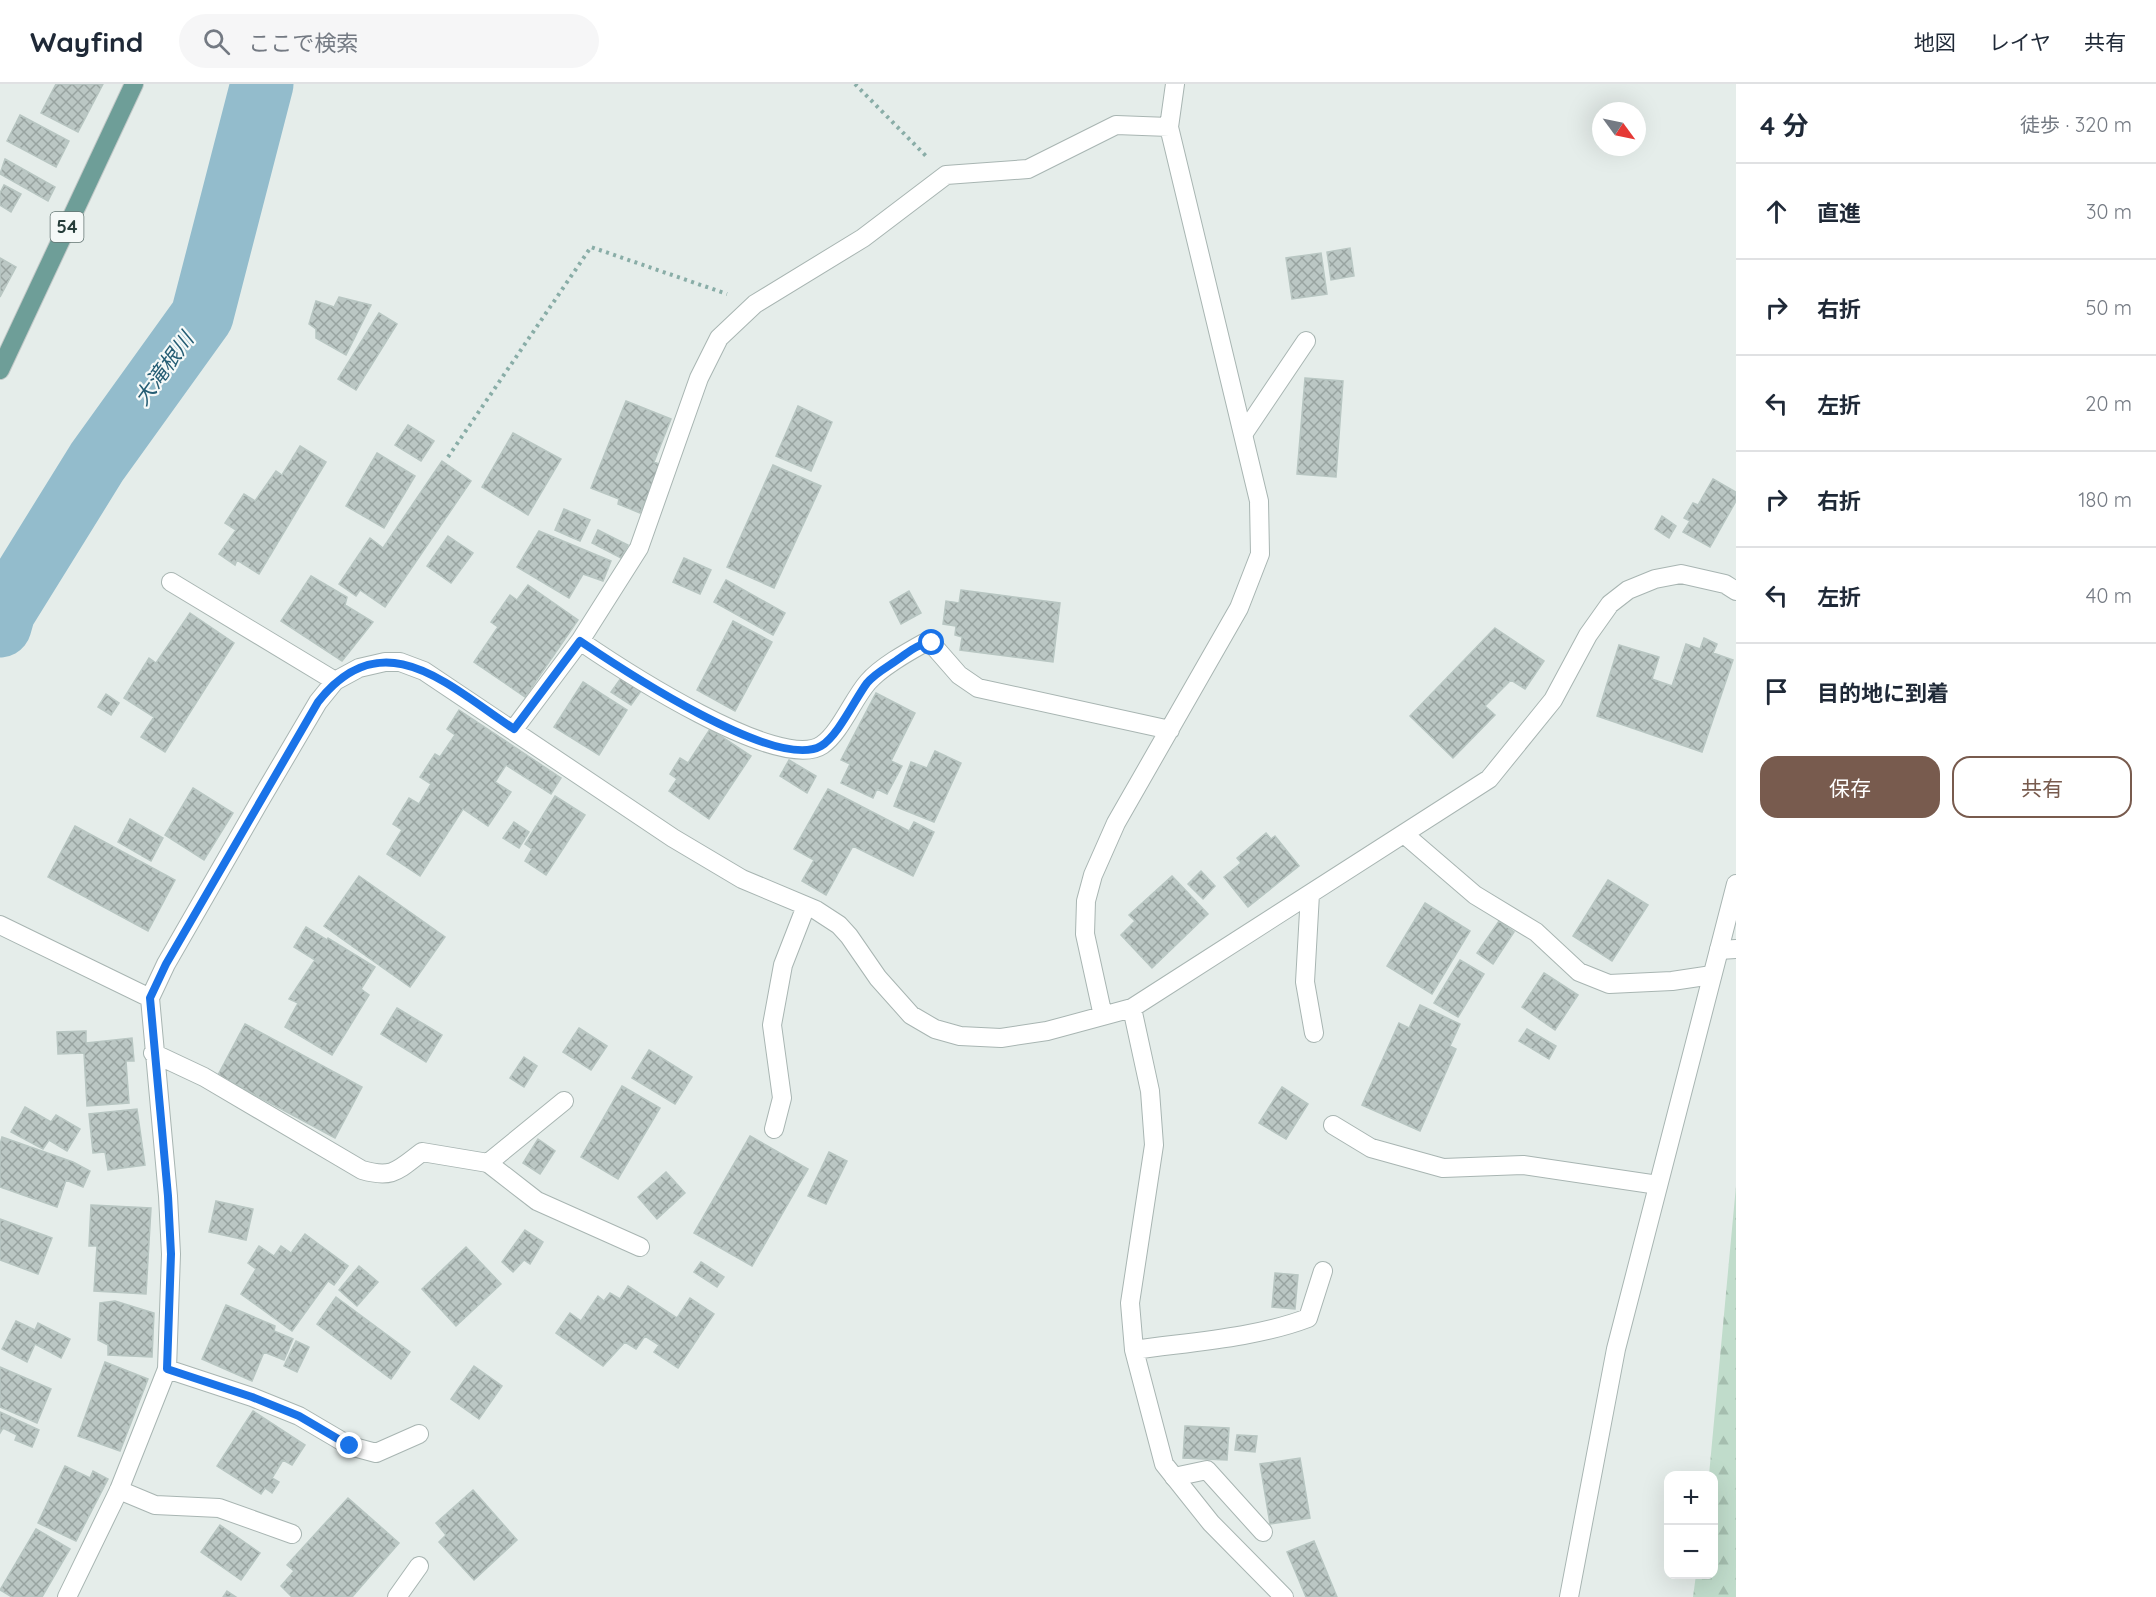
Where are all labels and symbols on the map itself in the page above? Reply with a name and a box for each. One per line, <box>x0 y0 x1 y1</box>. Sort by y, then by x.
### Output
north arrow <box>1592 102 1646 156</box>
road number: 54 <box>50 212 84 242</box>
water label: 大滝根川 <box>128 325 200 410</box>
route start <box>918 629 944 655</box>
route end <box>336 1432 362 1458</box>

